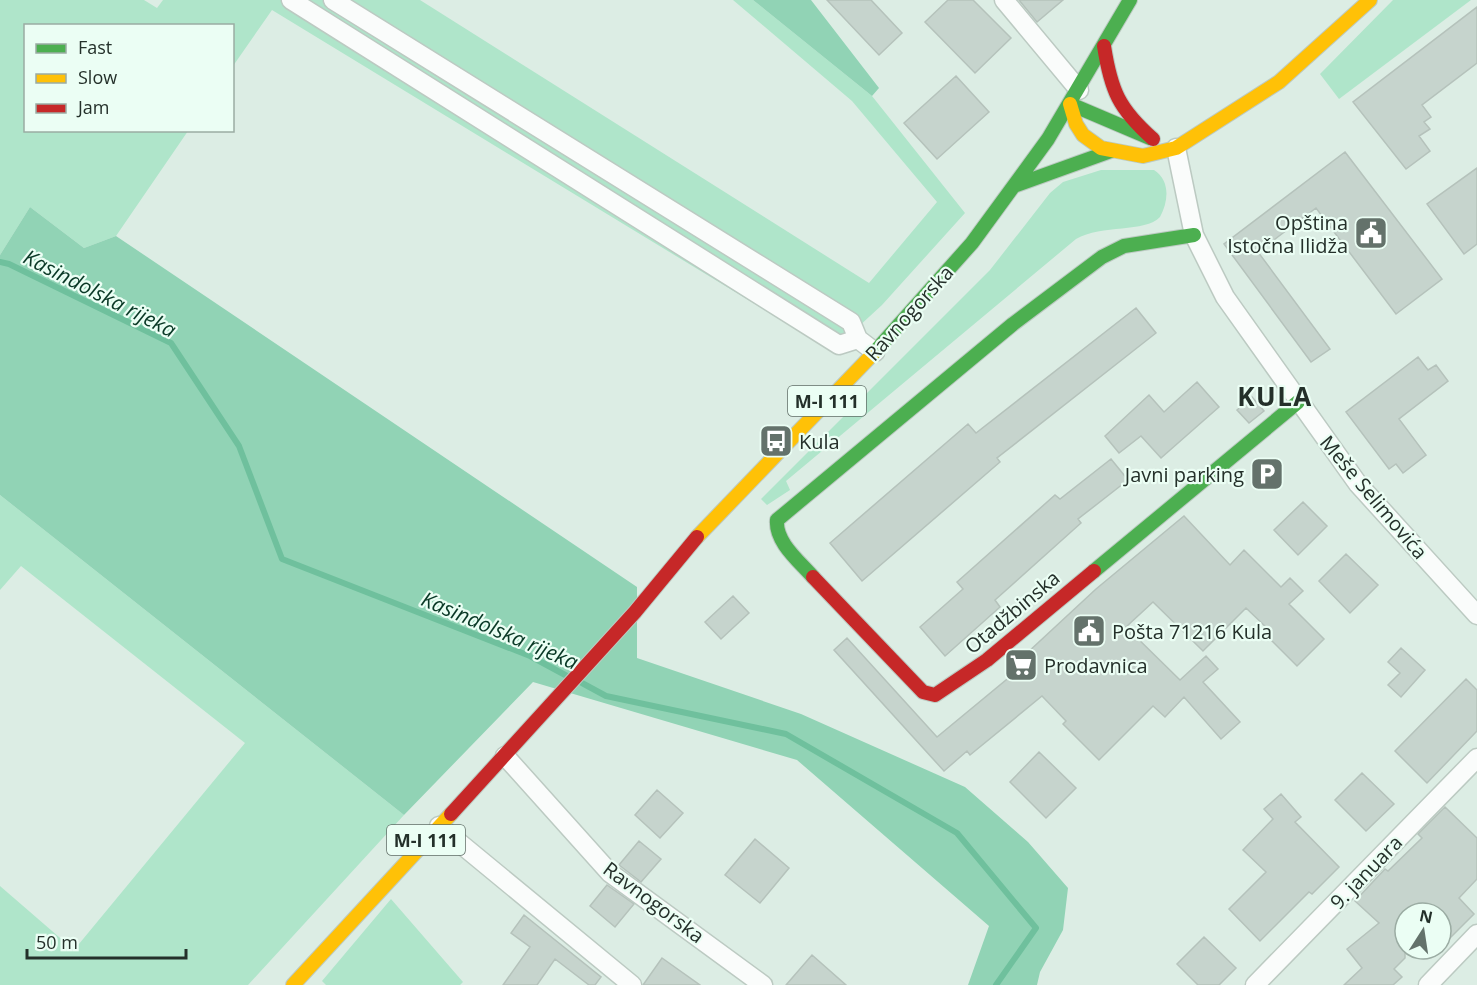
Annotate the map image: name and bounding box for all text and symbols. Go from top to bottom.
legend [24,24,234,132]
text: Fast [78,35,112,59]
text: Slow [78,65,117,89]
text: Jam [76,95,110,119]
place label: Opština Istočna Ilidža [1227,209,1348,259]
public building icon: Opština Istočna Ilidža [1353,215,1389,251]
water label: Kasindolska rijeka [19,243,181,344]
street label: Ravnogorska [859,259,959,367]
district label: KULA [1237,378,1313,414]
road number: M-I 111 [788,386,866,416]
bus stop icon: Kula [758,423,794,459]
place label: Kula [799,428,840,455]
street label: Meše Selimovića [1314,429,1434,565]
parking icon: Javni parking [1249,456,1285,492]
place label: Javni parking [1123,461,1244,488]
street label: Otadžbinska [959,564,1065,660]
water label: Kasindolska rijeka [417,584,583,676]
public building icon: Pošta 71216 Kula [1071,613,1107,649]
place label: Pošta 71216 Kula [1112,618,1272,645]
supermarket icon: Prodavnica [1003,647,1039,683]
place label: Prodavnica [1044,652,1148,679]
road number: M-I 111 [387,825,465,855]
street label: 9. januara [1324,829,1408,915]
street label: Ravnogorska [598,855,710,949]
north arrow [1393,901,1453,961]
text: N [1417,904,1435,928]
scale bar [27,922,186,960]
text: 50 m [36,930,78,954]

